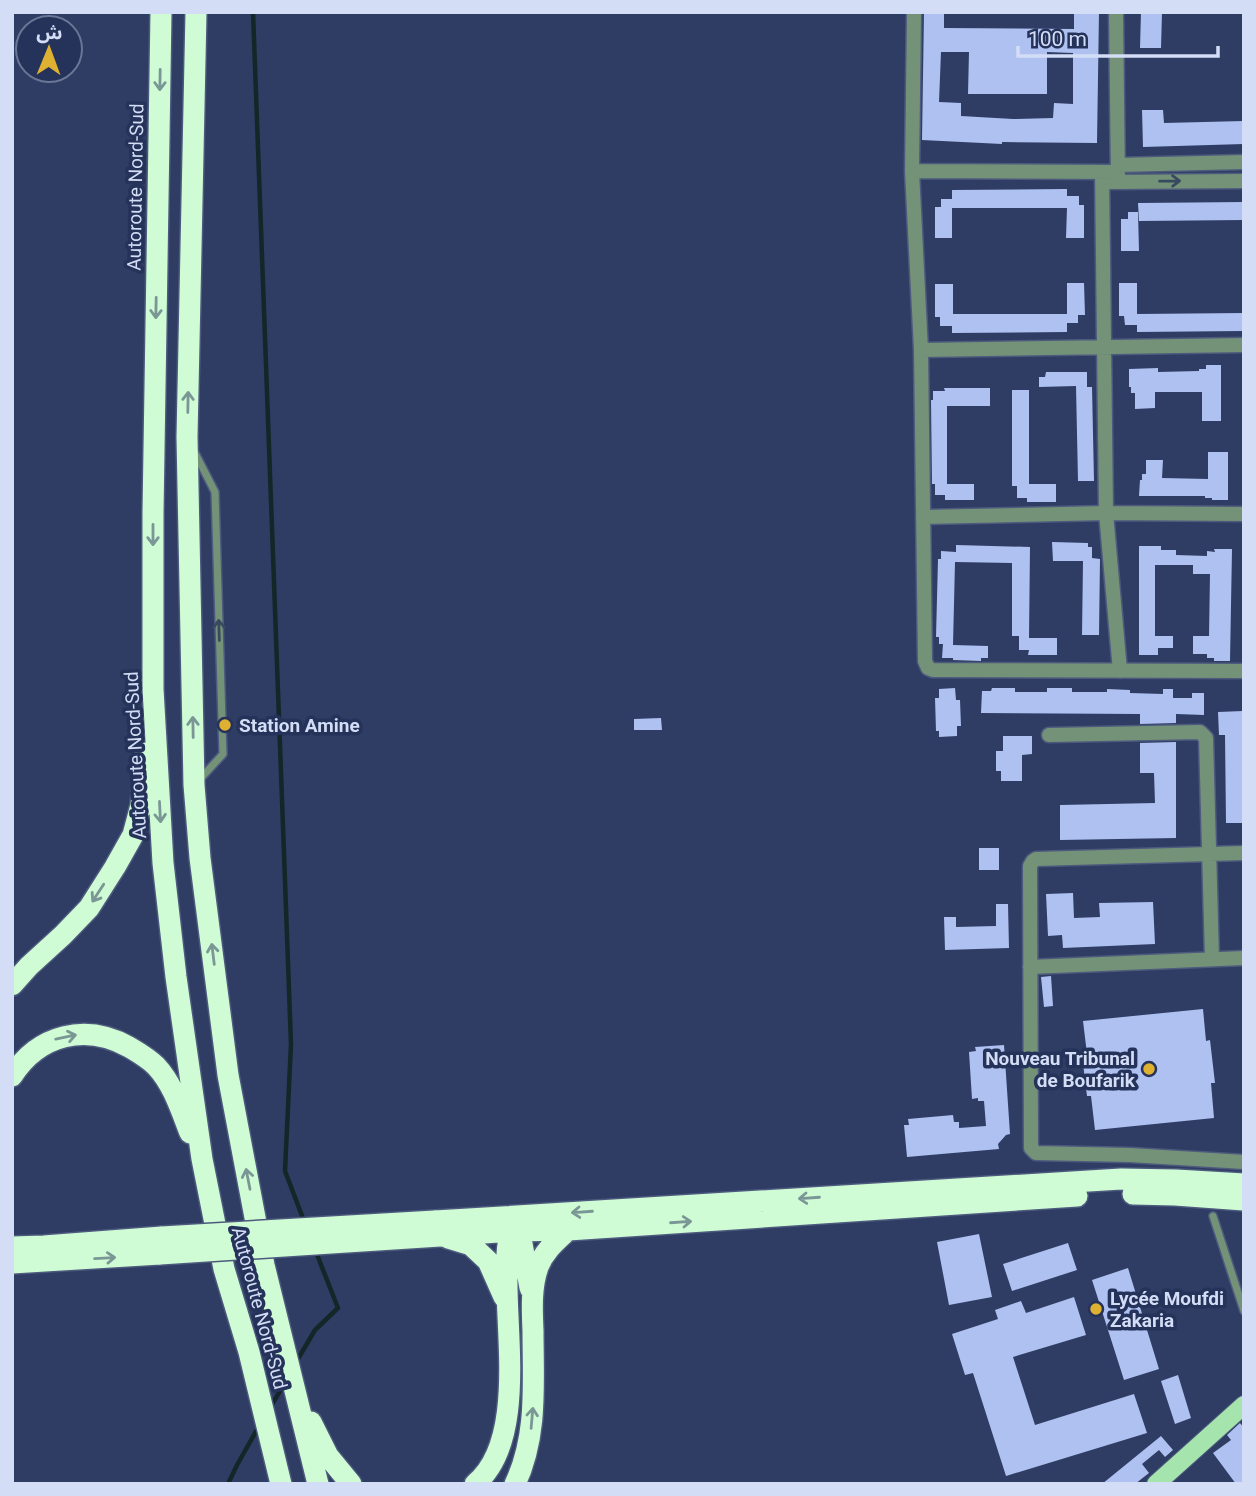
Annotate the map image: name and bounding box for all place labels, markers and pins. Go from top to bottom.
place label: Station Amine [239,714,360,737]
marker: Station Amine [217,717,233,733]
place label: Nouveau Tribunal de Boufarik [985,1047,1136,1092]
marker: Nouveau Tribunal de Boufarik [1141,1061,1157,1077]
place label: Lycée Moufdi Zakaria [1110,1287,1224,1332]
marker: Lycée Moufdi Zakaria [1088,1301,1104,1317]

